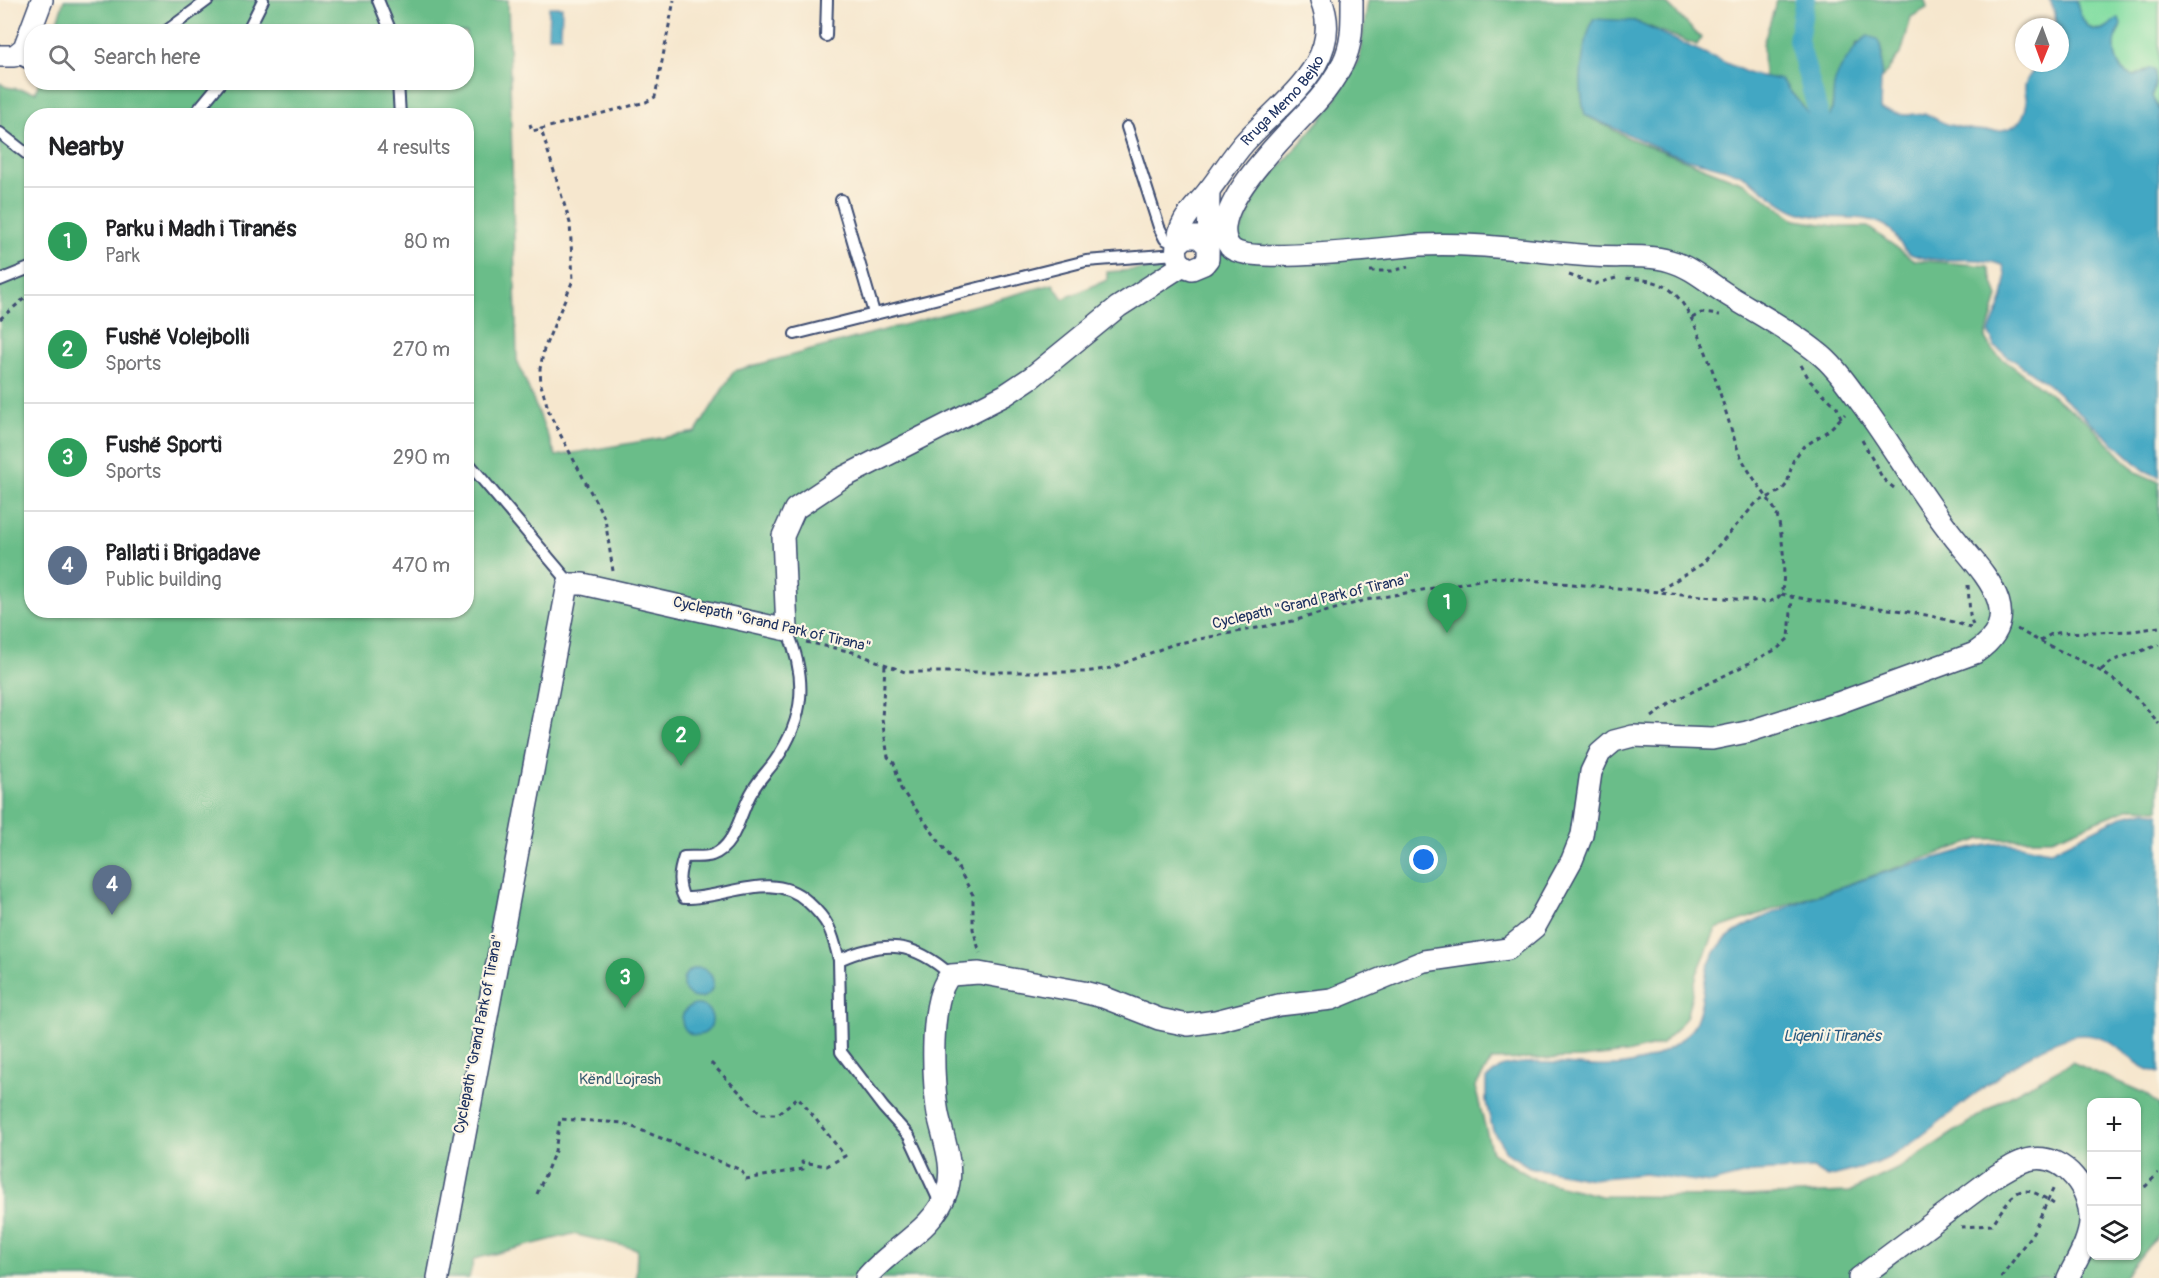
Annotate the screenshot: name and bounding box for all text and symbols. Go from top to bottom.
north arrow [2015,18,2069,72]
search box [24,24,474,90]
icon: search [45,41,78,74]
text: Search here [93,43,200,71]
street label: Rruga Memo Bejko [1237,52,1329,150]
text: Nearby [48,131,124,163]
text: 4 results [377,135,450,160]
text: Parku i Madh i Tiranës [105,215,296,243]
text: 1 [64,229,71,254]
text: 80 m [404,229,450,254]
text: Park [105,243,140,268]
text: Fushë Volejbolli [105,323,249,351]
text: 2 [62,337,73,362]
text: 270 m [392,337,450,362]
text: Sports [105,351,161,376]
text: Fushë Sporti [105,431,222,459]
text: 3 [62,445,73,470]
text: 290 m [393,445,450,470]
text: Sports [105,459,161,484]
text: Pallati i Brigadave [105,539,260,567]
text: 4 [62,553,73,578]
text: 470 m [392,553,450,578]
text: Public building [105,567,221,592]
street label: Cyclepath "Grand Park of Tirana" [1210,569,1412,634]
pin: 1 [1428,584,1466,633]
street label: Cyclepath "Grand Park of Tirana" [671,592,873,657]
pin: 2 [662,716,700,766]
your location [1409,845,1438,874]
pin: 4 [92,866,132,915]
street label: Cyclepath "Grand Park of Tirana" [450,933,507,1135]
pin: 3 [606,958,644,1008]
water label: Liqeni i Tiranës [1783,1026,1883,1046]
park label: Kënd Lojrash [579,1070,661,1089]
map controls [2087,1098,2141,1260]
button: + [2087,1098,2141,1152]
button: − [2087,1152,2141,1206]
button: layers [2087,1206,2141,1260]

